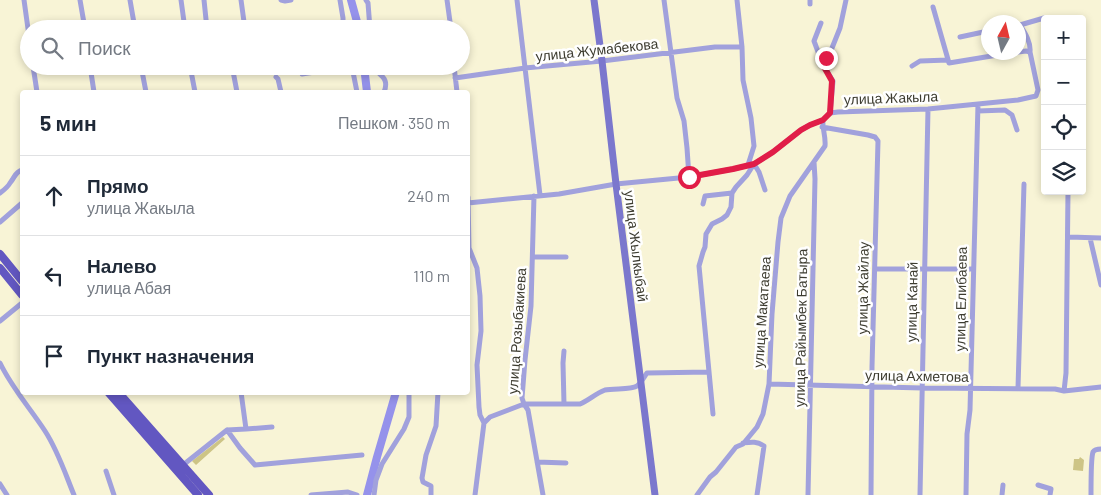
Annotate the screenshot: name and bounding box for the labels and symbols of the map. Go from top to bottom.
north arrow [981,15,1026,60]
street label: улица Жумабекова [535,35,659,64]
route end [815,47,838,70]
street label: улица Жакыла [844,87,939,108]
route start [678,166,701,189]
street label: улица Жылкыбай [621,189,652,303]
street label: улица Жайлау [853,241,872,335]
street label: улица Елибаева [951,246,970,352]
street label: улица Райымбек Батыра [791,248,810,407]
street label: улица Макатаева [749,255,774,368]
street label: улица Канай [902,262,921,342]
street label: улица Розыбакиева [504,267,529,395]
street label: улица Ахметова [865,366,969,385]

